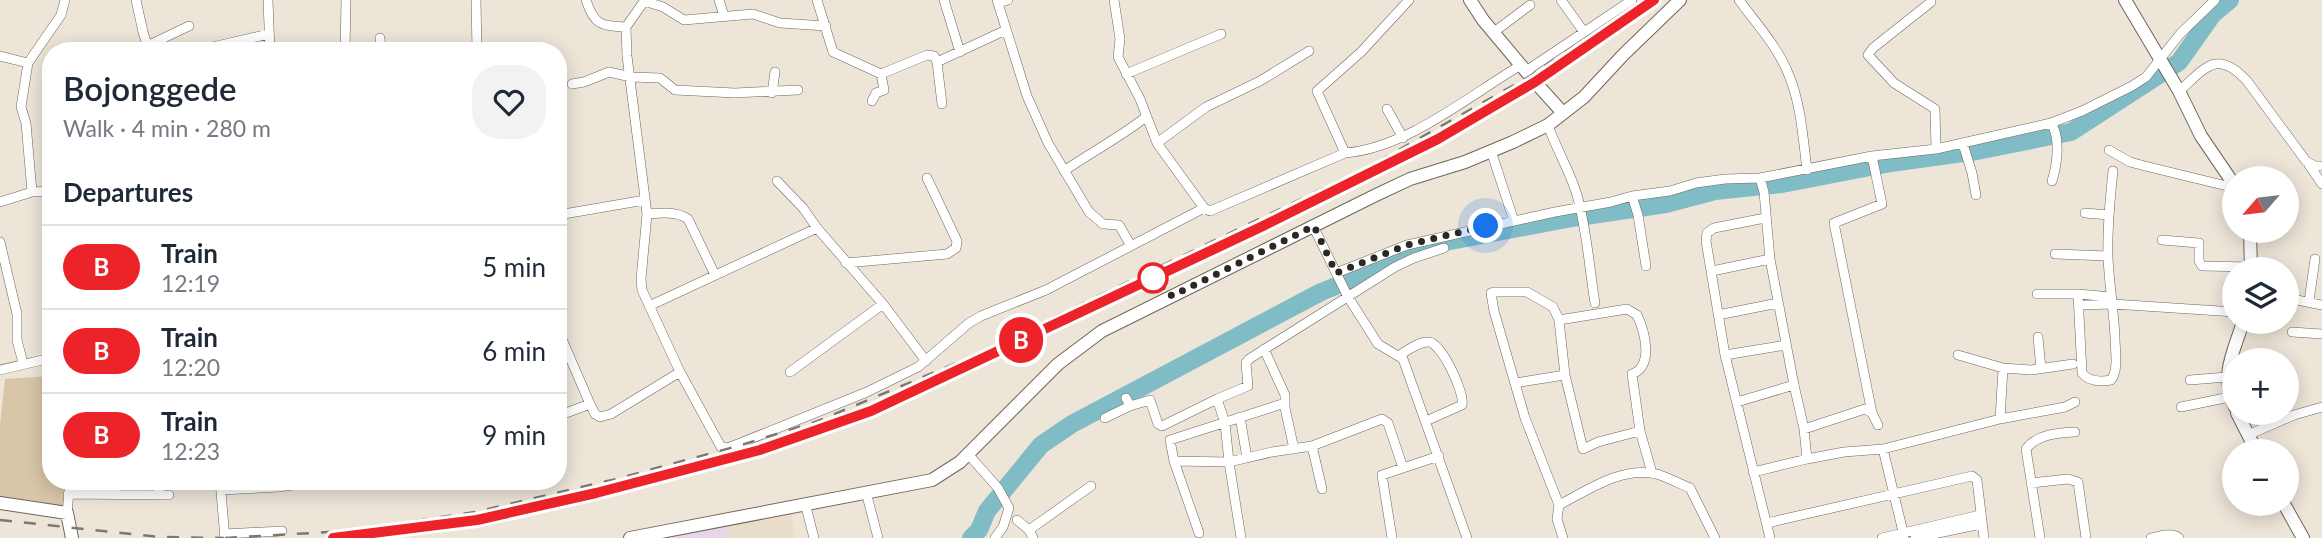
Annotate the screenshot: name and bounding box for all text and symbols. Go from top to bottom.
button: heart [472,65,546,139]
text: Bojonggede [63,68,237,108]
text: Walk · 4 min · 280 m [63,114,271,142]
north arrow [2222,166,2300,243]
map controls [2222,166,2299,516]
text: Departures [63,176,193,208]
your location [1468,208,1503,243]
text: Train [161,237,218,269]
text: 5 min [482,251,546,283]
text: B [94,252,109,281]
button: layers [2222,257,2299,334]
unlabelled marker [1138,263,1168,293]
text: 12:19 [161,269,220,297]
line badge: B [998,317,1044,363]
text: Train [161,321,218,353]
text: B [1013,325,1029,354]
text: 6 min [482,335,546,367]
text: B [94,336,109,365]
button: + [2222,348,2299,425]
text: 12:20 [161,353,220,381]
text: Train [161,405,218,437]
text: 9 min [482,419,546,451]
text: B [94,420,109,449]
text: 12:23 [161,437,220,465]
button: − [2222,439,2299,516]

